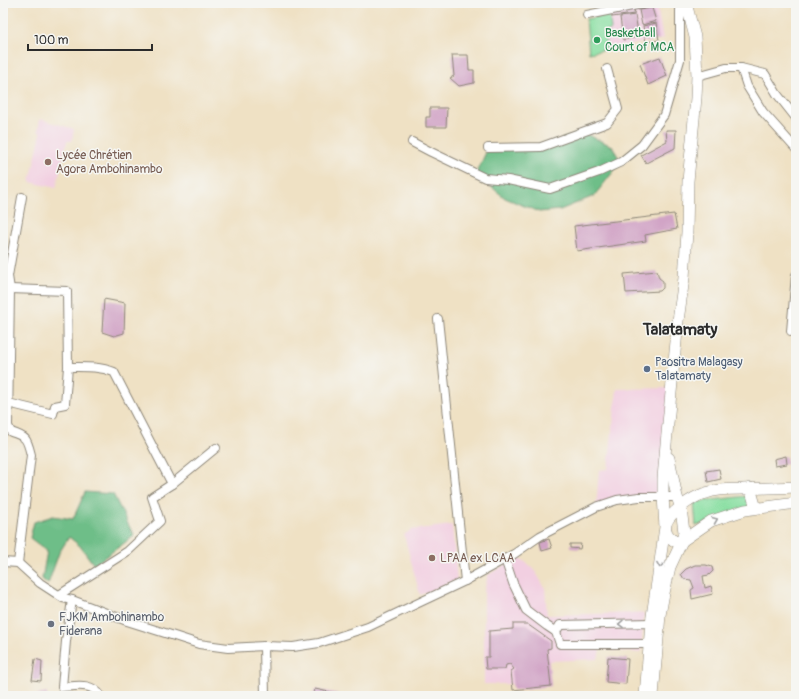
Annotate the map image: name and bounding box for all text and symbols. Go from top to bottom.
scale bar [28,26,152,52]
place label: Basketball Court of MCA [605,26,675,55]
text: 100 m [34,33,69,48]
marker: Basketball Court of MCA [592,35,602,45]
place label: Lycée Chrétien Agora Ambohinambo [56,148,163,177]
marker: Lycée Chrétien Agora Ambohinambo [43,157,53,167]
district label: Talatamaty [642,320,717,340]
place label: Paositra Malagasy Talatamaty [655,355,743,384]
marker: Paositra Malagasy Talatamaty [642,364,652,374]
one-way arrow [711,517,718,525]
place label: LPAA ex LCAA [440,551,515,566]
marker: LPAA ex LCAA [427,553,437,563]
one-way arrow [656,562,665,568]
place label: FJKM Ambohinambo Fiderana [59,610,165,639]
marker: FJKM Ambohinambo Fiderana [46,619,56,629]
one-way arrow [618,620,624,628]

